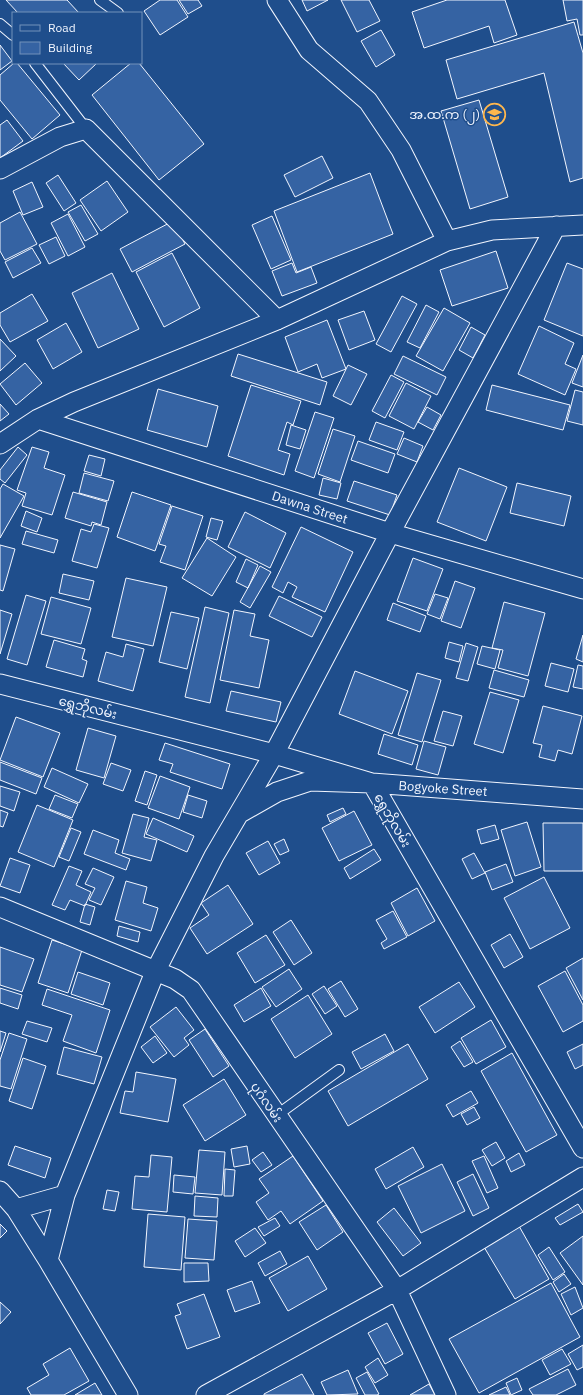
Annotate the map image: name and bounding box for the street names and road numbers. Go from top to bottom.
street label: Dawna Street [270,487,350,528]
street label: ရွှေဘိုလမ်း [56,692,119,725]
street label: Bogyoke Street [398,777,488,800]
street label: ရွှေဘိုလမ်း [369,790,415,851]
street label: ပုဂံလမ်း [245,1079,287,1127]

